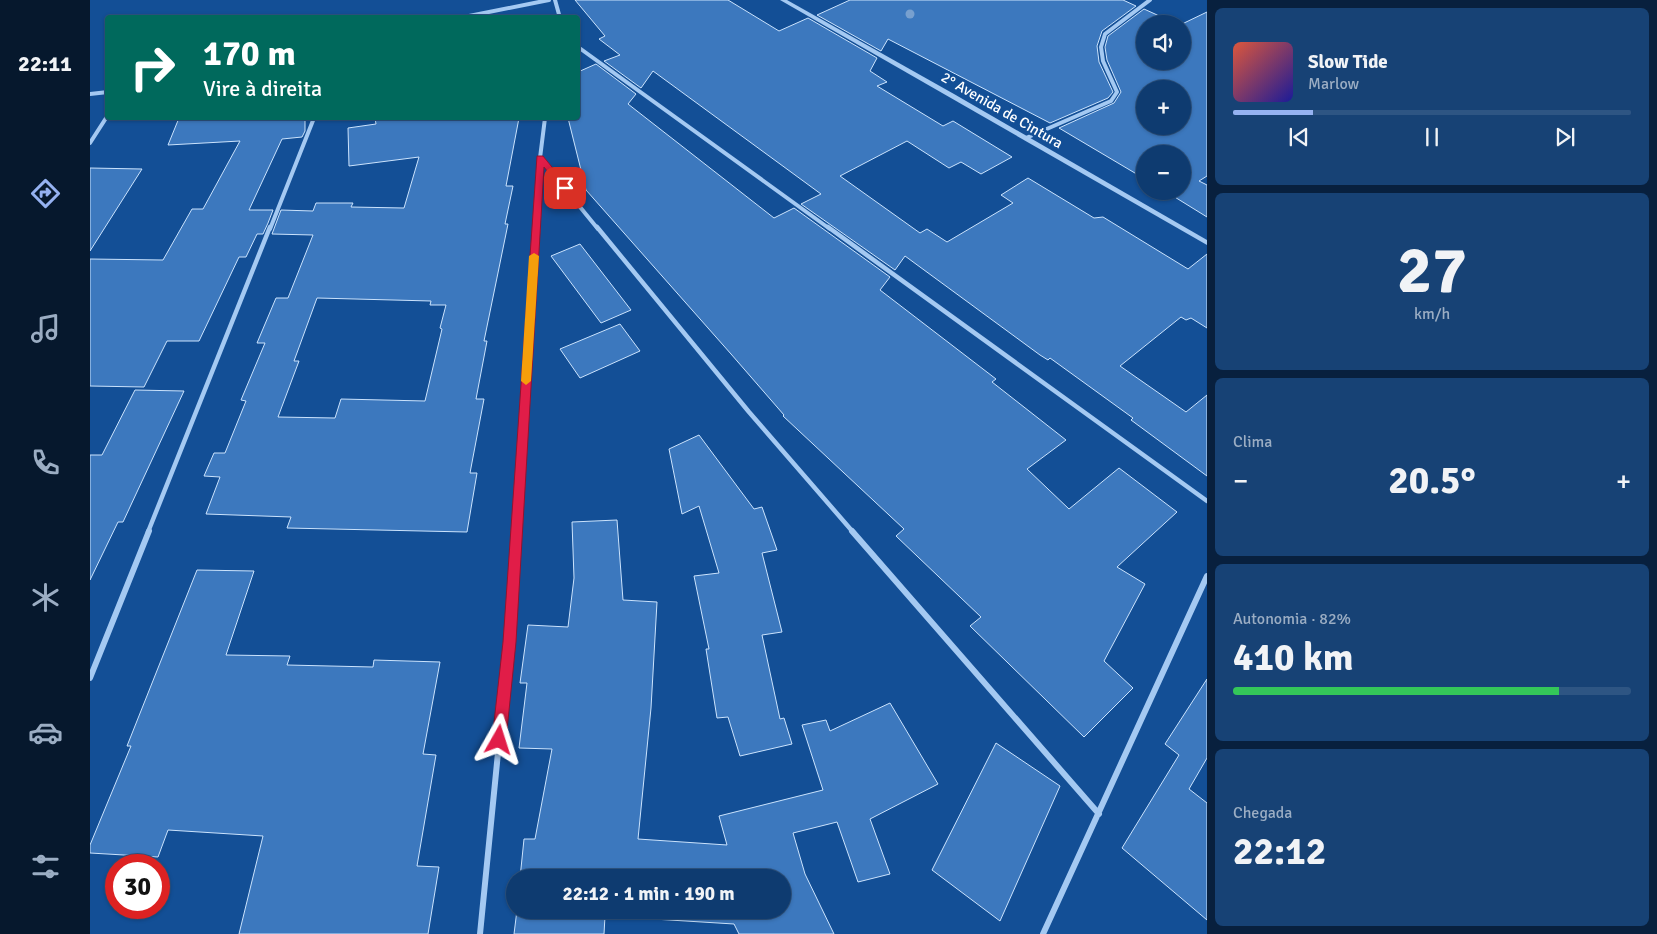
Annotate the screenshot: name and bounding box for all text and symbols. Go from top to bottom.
map controls [1136,15,1191,200]
button: sound [1136,15,1191,70]
text: 170 m [203,32,296,75]
icon: right [120,35,185,100]
text: 22:11 [18,50,72,77]
text: Slow Tide [1308,50,1388,74]
street label: 2° Avenida de Cintura [938,68,1066,152]
text: Marlow [1308,74,1359,94]
text: Vire à direita [203,75,322,102]
button: + [1136,80,1191,135]
icon: previous [1285,123,1313,151]
icon: pause [1418,123,1446,151]
icon: next [1551,123,1579,151]
button: − [1136,145,1191,200]
pin [544,167,586,209]
icon: arrive [551,174,579,202]
icon: directions [28,176,63,211]
text: 27 [1397,231,1467,311]
text: km/h [1414,304,1450,324]
icon: music [28,311,63,346]
text: Clima [1233,432,1272,452]
icon: phone [28,445,63,480]
text: 20.5° [1388,457,1476,504]
text: − [1233,464,1248,498]
text: + [1616,464,1631,498]
icon: climate [28,580,63,615]
text: Autonomia · 82% [1233,609,1351,629]
text: 410 km [1233,634,1354,681]
position arrow [472,713,524,765]
icon: car [28,715,63,750]
text: Chegada [1233,803,1292,823]
text: 22:12 [1233,828,1326,875]
icon: filters [28,849,63,884]
speed limit sign: 30 [105,854,170,919]
text: 22:12 · 1 min · 190 m [562,882,735,906]

